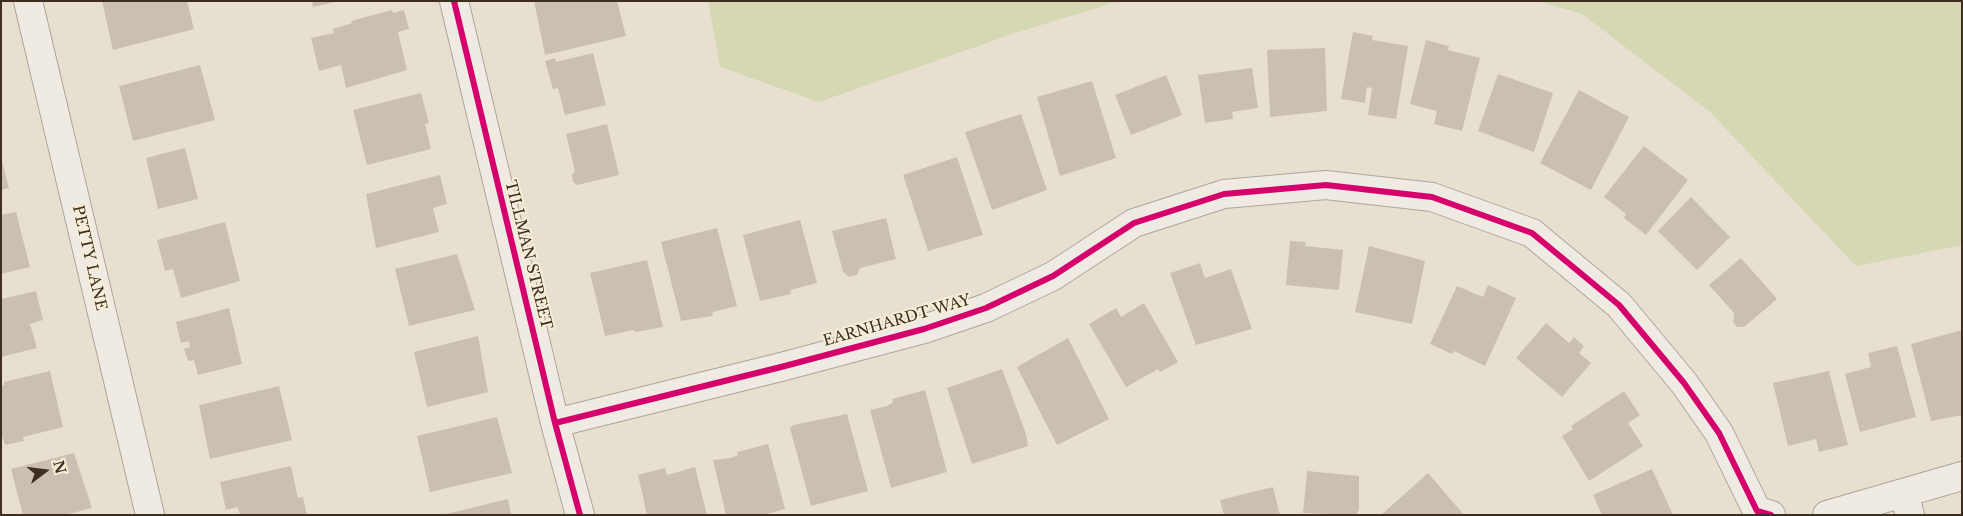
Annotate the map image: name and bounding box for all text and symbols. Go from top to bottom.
street label: TILLMAN STREET [501,179,555,331]
street label: PETTY LANE [68,204,110,312]
street label: EARNHARDT WAY [821,291,973,351]
north arrow [20,446,70,496]
text: N [49,458,70,476]

